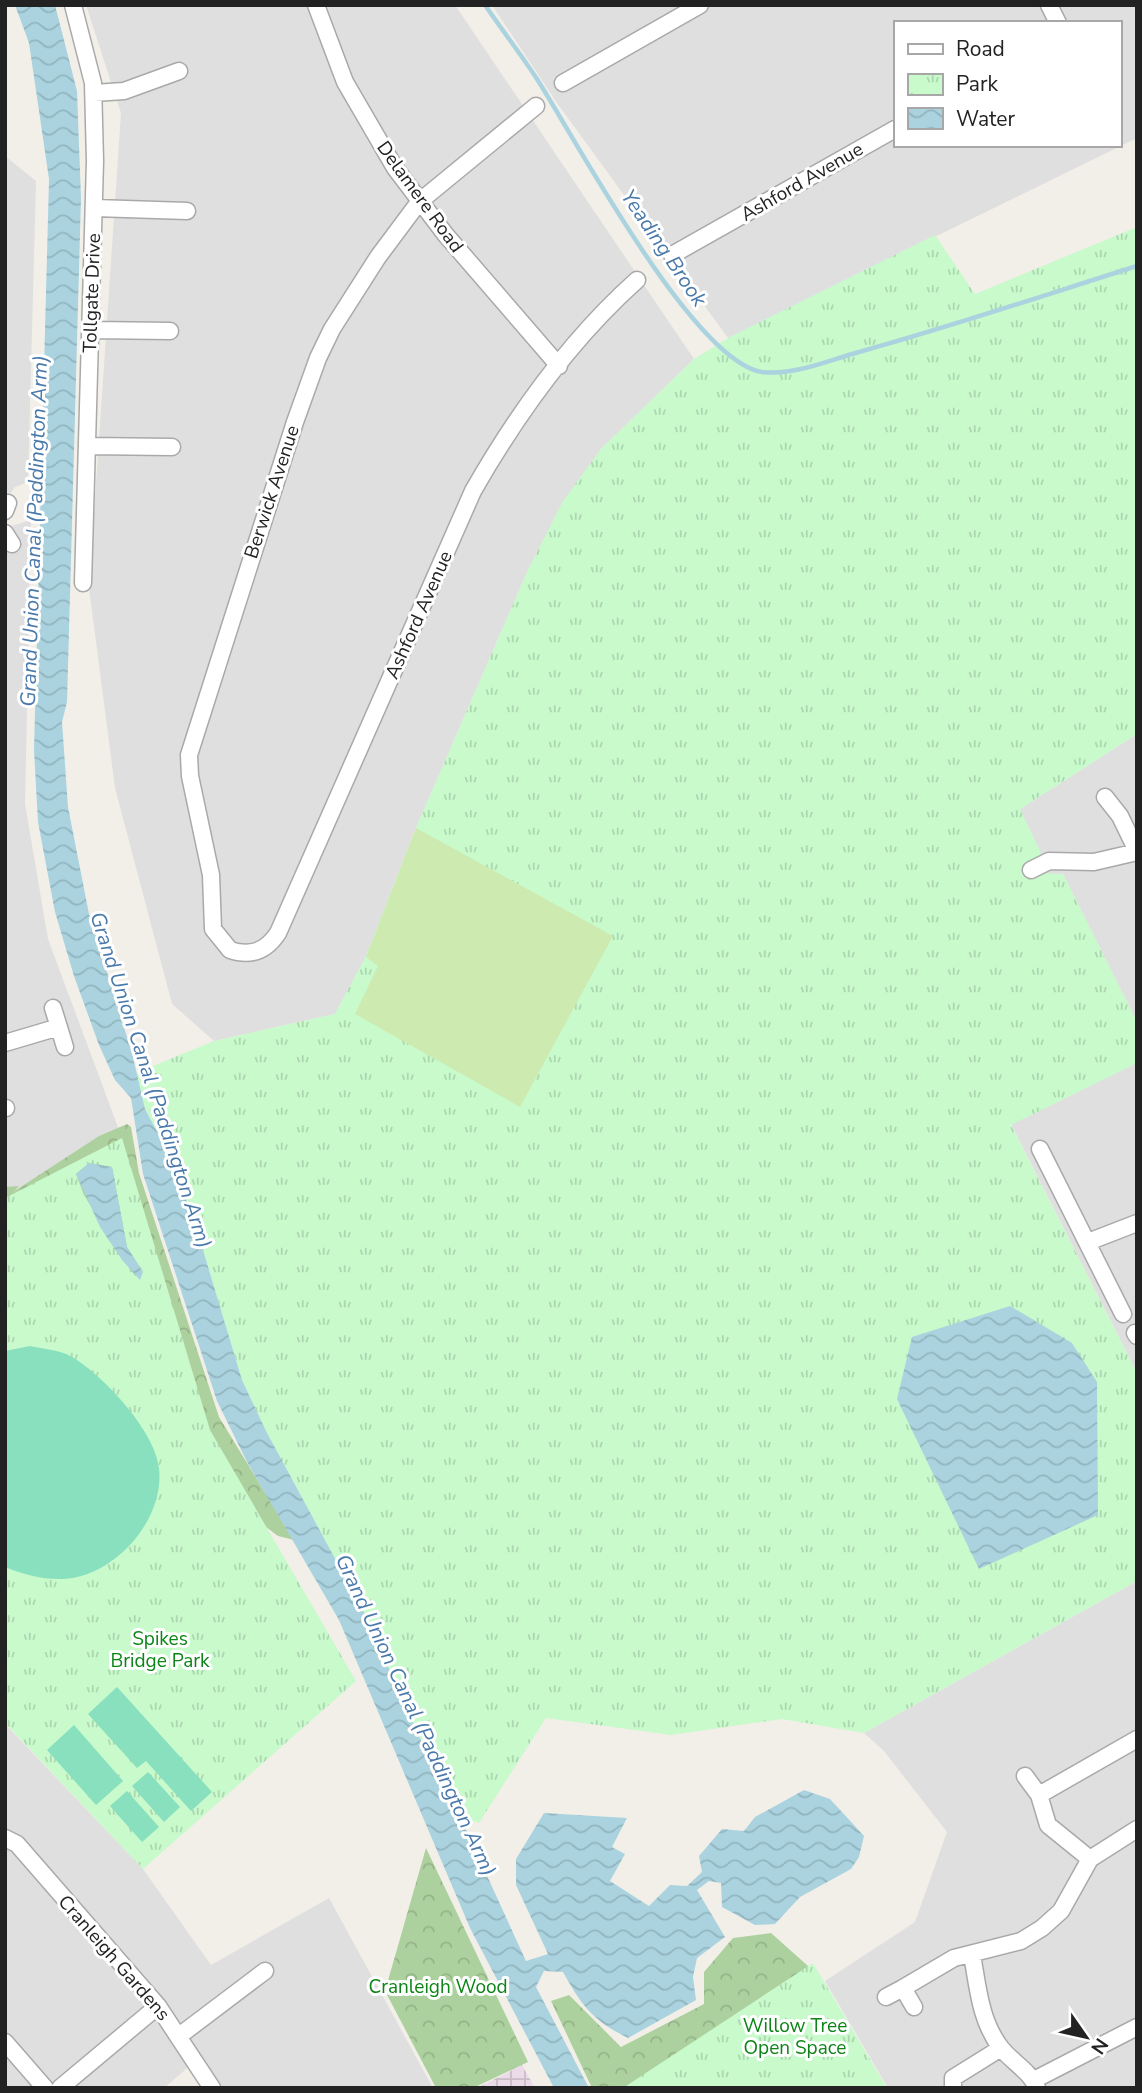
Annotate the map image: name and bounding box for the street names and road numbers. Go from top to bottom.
street label: Delamere Road [371,136,469,258]
street label: Ashford Avenue [736,136,868,228]
street label: Tollgate Drive [77,233,107,353]
street label: Berwick Avenue [238,422,306,562]
street label: Ashford Avenue [379,547,459,683]
street label: Cranleigh Gardens [52,1890,176,2026]

